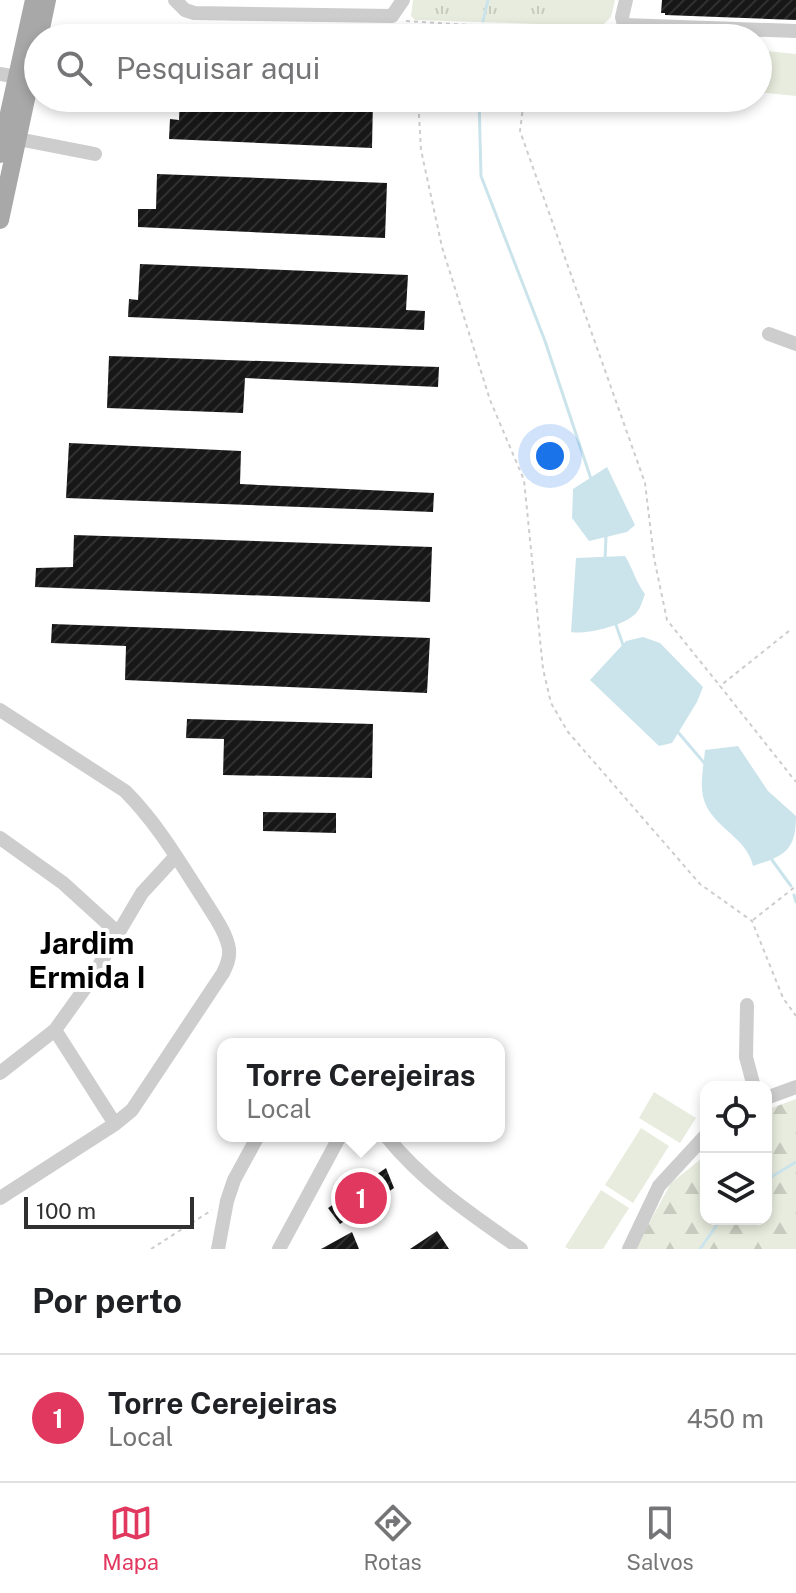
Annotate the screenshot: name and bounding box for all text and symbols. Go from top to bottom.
search box [24,24,772,112]
icon: search [52,46,96,90]
text: Pesquisar aqui [116,50,320,86]
your location [530,436,570,476]
district label: Jardim Ermida I [28,925,146,995]
popup [217,1038,505,1142]
text: Torre Cerejeiras [246,1057,476,1093]
map controls [700,1081,772,1225]
button: locate [700,1081,772,1153]
text: Local [246,1093,312,1124]
button: layers [700,1153,772,1225]
pin: 1 [335,1168,387,1228]
scale bar [24,1193,194,1229]
text: 100 m [36,1198,96,1224]
text: Por perto [32,1281,182,1321]
text: Torre Cerejeiras [108,1385,337,1421]
text: 1 [52,1403,64,1434]
text: 450 m [687,1403,764,1434]
text: Local [108,1421,173,1452]
tab: Mapa [102,1501,159,1575]
tab: Rotas [364,1501,422,1575]
tab: Salvos [626,1501,694,1575]

